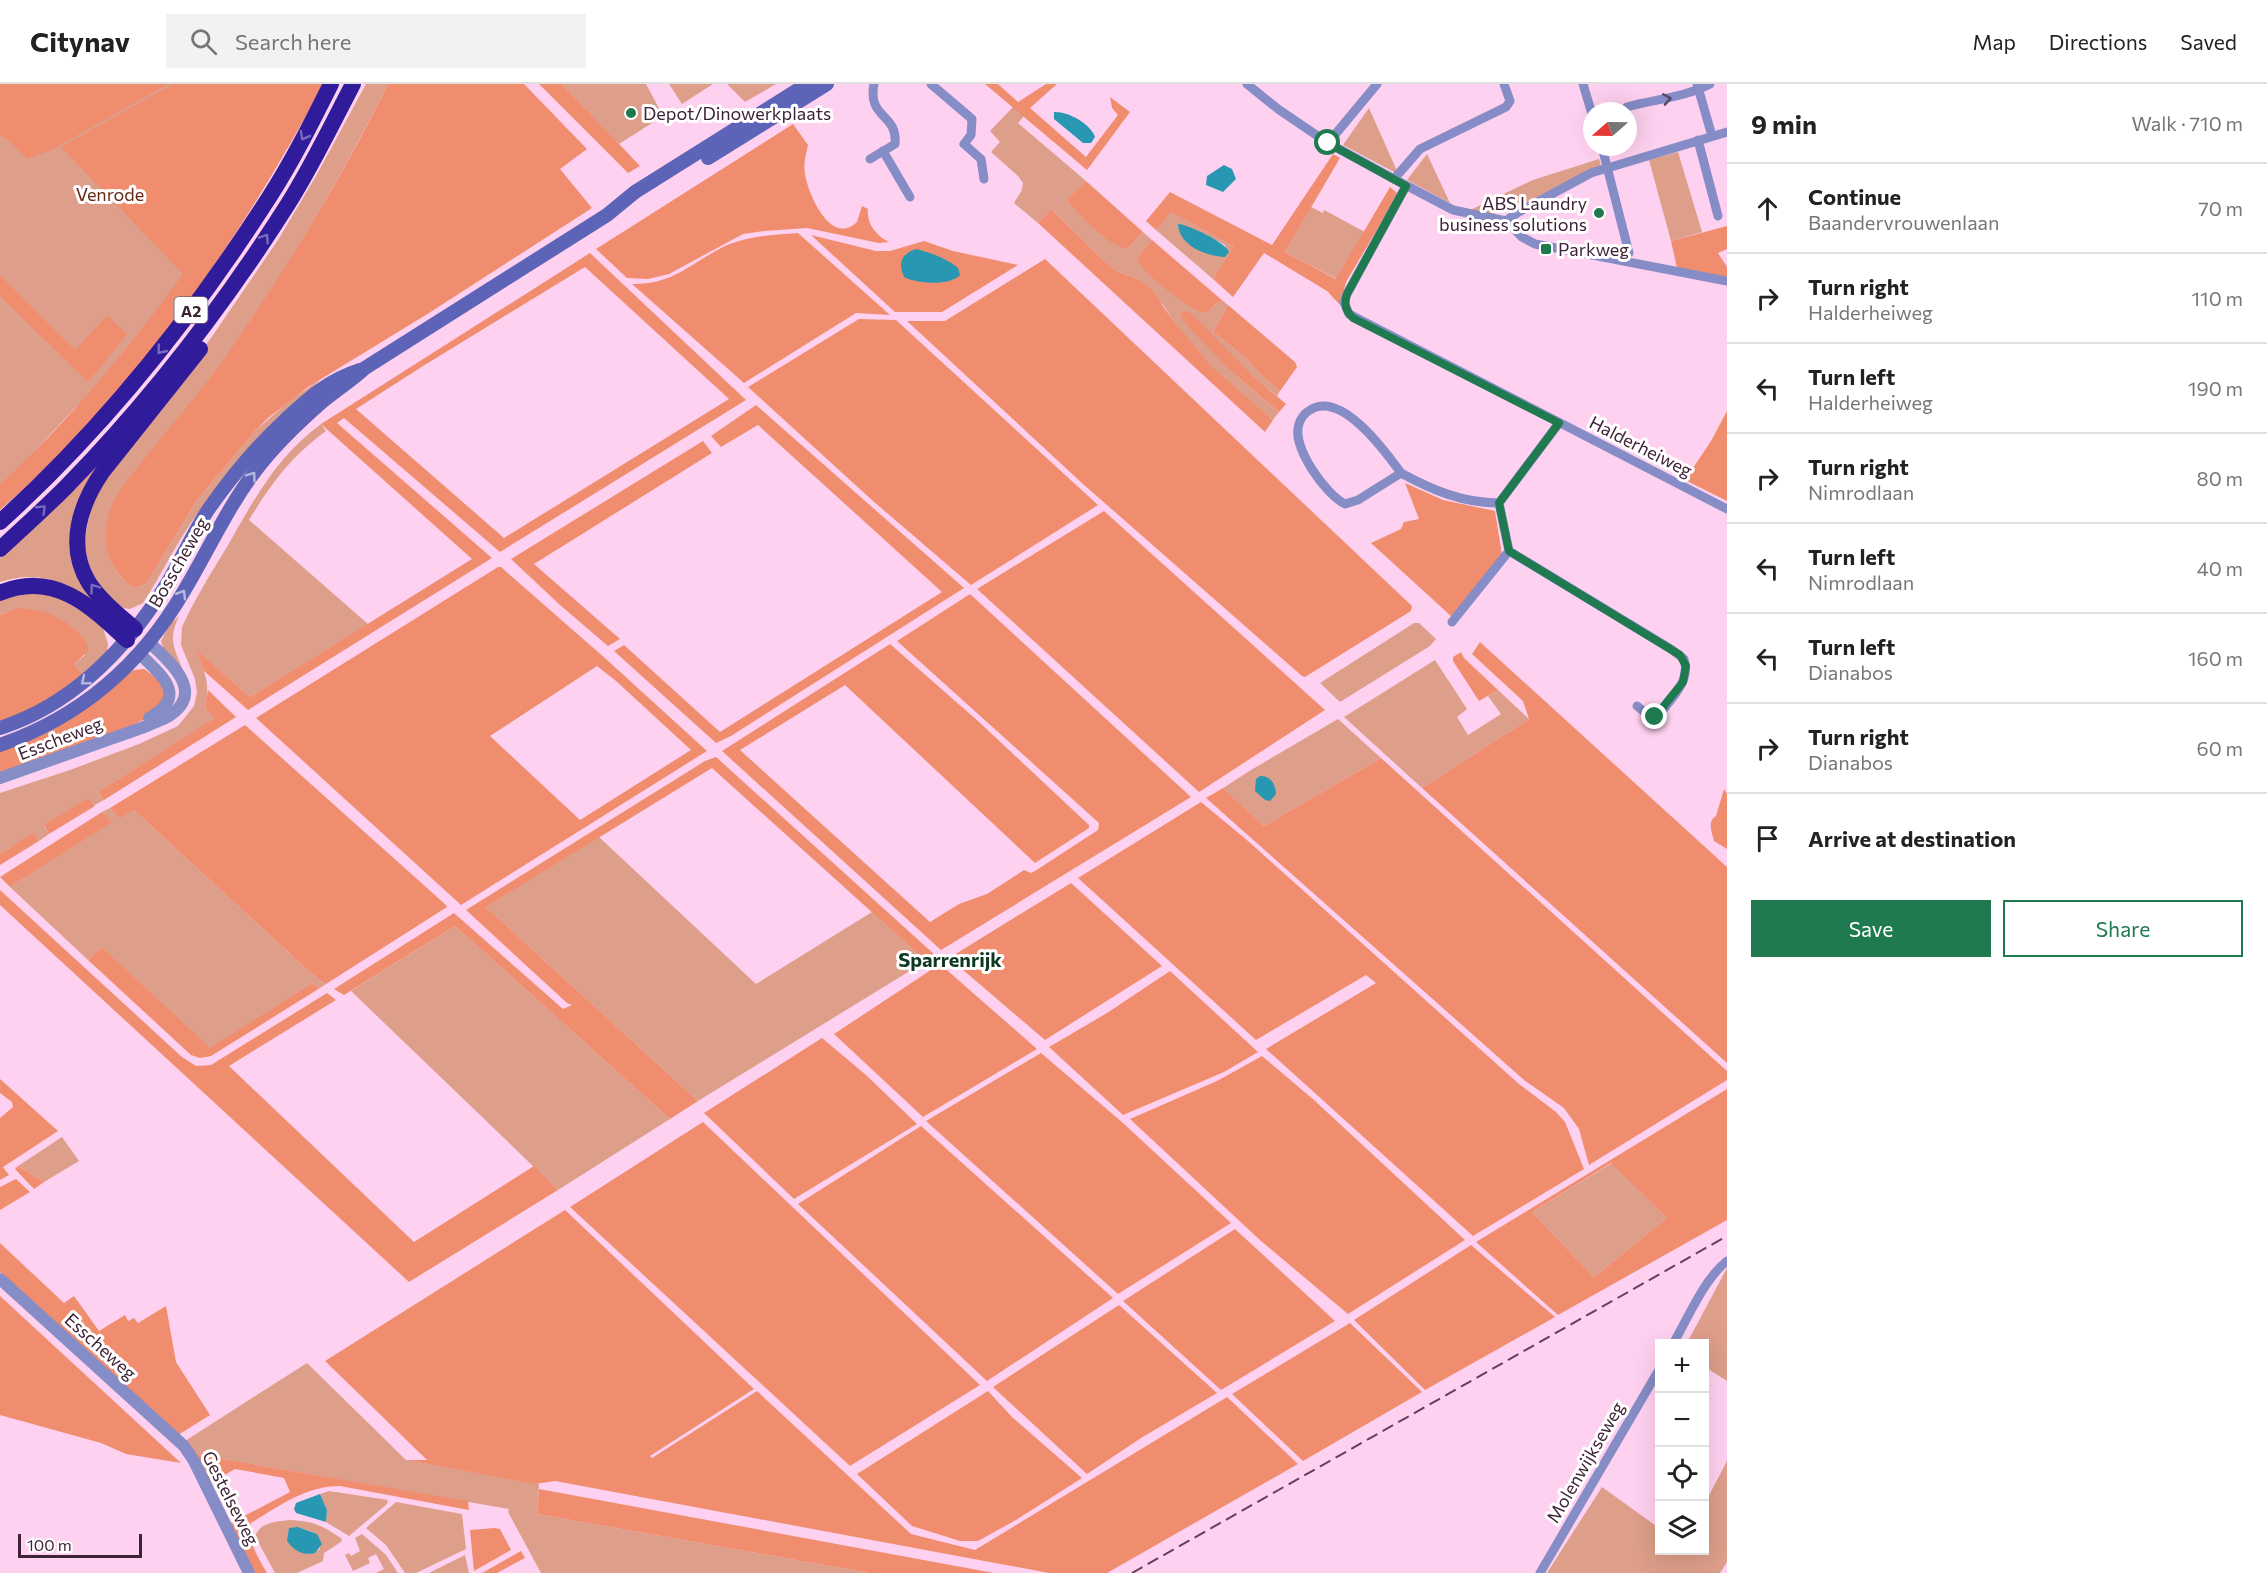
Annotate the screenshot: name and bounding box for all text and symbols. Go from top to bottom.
search box [166,14,586,68]
text: Citynav [30,24,130,58]
icon: search [187,25,220,58]
text: Search here [235,28,351,55]
text: Map [1973,29,2016,54]
text: Directions [2049,29,2147,54]
text: Saved [2180,29,2237,54]
one-way arrow [1662,93,1672,105]
place label: Depot/Dinowerkplaats [643,102,831,124]
north arrow [1583,102,1637,156]
marker: Depot/Dinowerkplaats [624,106,638,120]
text: 9 min [1751,108,1817,139]
text: Walk · 710 m [2131,111,2243,135]
route start [1314,129,1340,155]
one-way arrow [300,130,311,140]
park label: Venrode [76,183,144,205]
text: Continue [1808,183,1901,210]
place label: ABS Laundry business solutions [1439,192,1587,235]
icon: ahead [1751,192,1784,225]
text: 70 m [2198,196,2243,220]
marker: ABS Laundry business solutions [1592,206,1606,220]
text: Baandervrouwenlaan [1808,210,2000,234]
one-way arrow [258,234,269,245]
place label: Parkweg [1558,238,1629,260]
marker: Parkweg [1539,242,1553,256]
text: Turn right [1808,273,1909,300]
icon: right [1751,282,1784,315]
text: 110 m [2192,286,2243,310]
road number: A2 [174,297,207,323]
text: Halderheiweg [1808,300,1933,324]
one-way arrow [157,343,168,354]
text: Turn left [1808,363,1895,390]
icon: left [1751,372,1784,405]
text: 190 m [2188,376,2243,400]
text: Halderheiweg [1808,390,1933,414]
street label: Halderheiweg [1586,411,1696,481]
text: Turn right [1808,453,1909,480]
icon: right [1751,462,1784,495]
text: 80 m [2197,466,2243,490]
one-way arrow [244,472,255,483]
text: Nimrodlaan [1808,480,1914,504]
one-way arrow [36,505,46,516]
street label: Bosscheweg [143,513,213,611]
text: Turn left [1808,543,1895,570]
icon: left [1751,552,1784,585]
text: 40 m [2197,556,2243,580]
text: Nimrodlaan [1808,570,1914,594]
one-way arrow [90,583,101,594]
one-way arrow [175,590,186,600]
text: Turn left [1808,633,1895,660]
icon: left [1751,642,1784,675]
text: 160 m [2188,646,2243,670]
text: Dianabos [1808,660,1893,684]
one-way arrow [81,674,92,685]
route end [1641,703,1667,729]
street label: Esscheweg [15,712,106,764]
text: Turn right [1808,723,1909,750]
icon: right [1751,732,1784,765]
text: 60 m [2197,736,2243,760]
text: Dianabos [1808,750,1893,774]
icon: arrive [1751,822,1784,855]
text: Arrive at destination [1808,825,2016,852]
button: Save [1751,900,1991,957]
button: Share [2003,900,2243,957]
district label: Sparrenrijk [898,947,1002,971]
street label: Esscheweg [61,1308,142,1384]
map controls [1655,1339,1709,1555]
button: + [1655,1339,1709,1393]
button: − [1655,1393,1709,1447]
street label: Molenwijkseweg [1541,1397,1629,1527]
street label: Gestelseweg [198,1447,264,1549]
button: locate [1655,1447,1709,1501]
button: layers [1655,1501,1709,1555]
scale bar [18,1531,142,1558]
text: 100 m [27,1535,72,1554]

